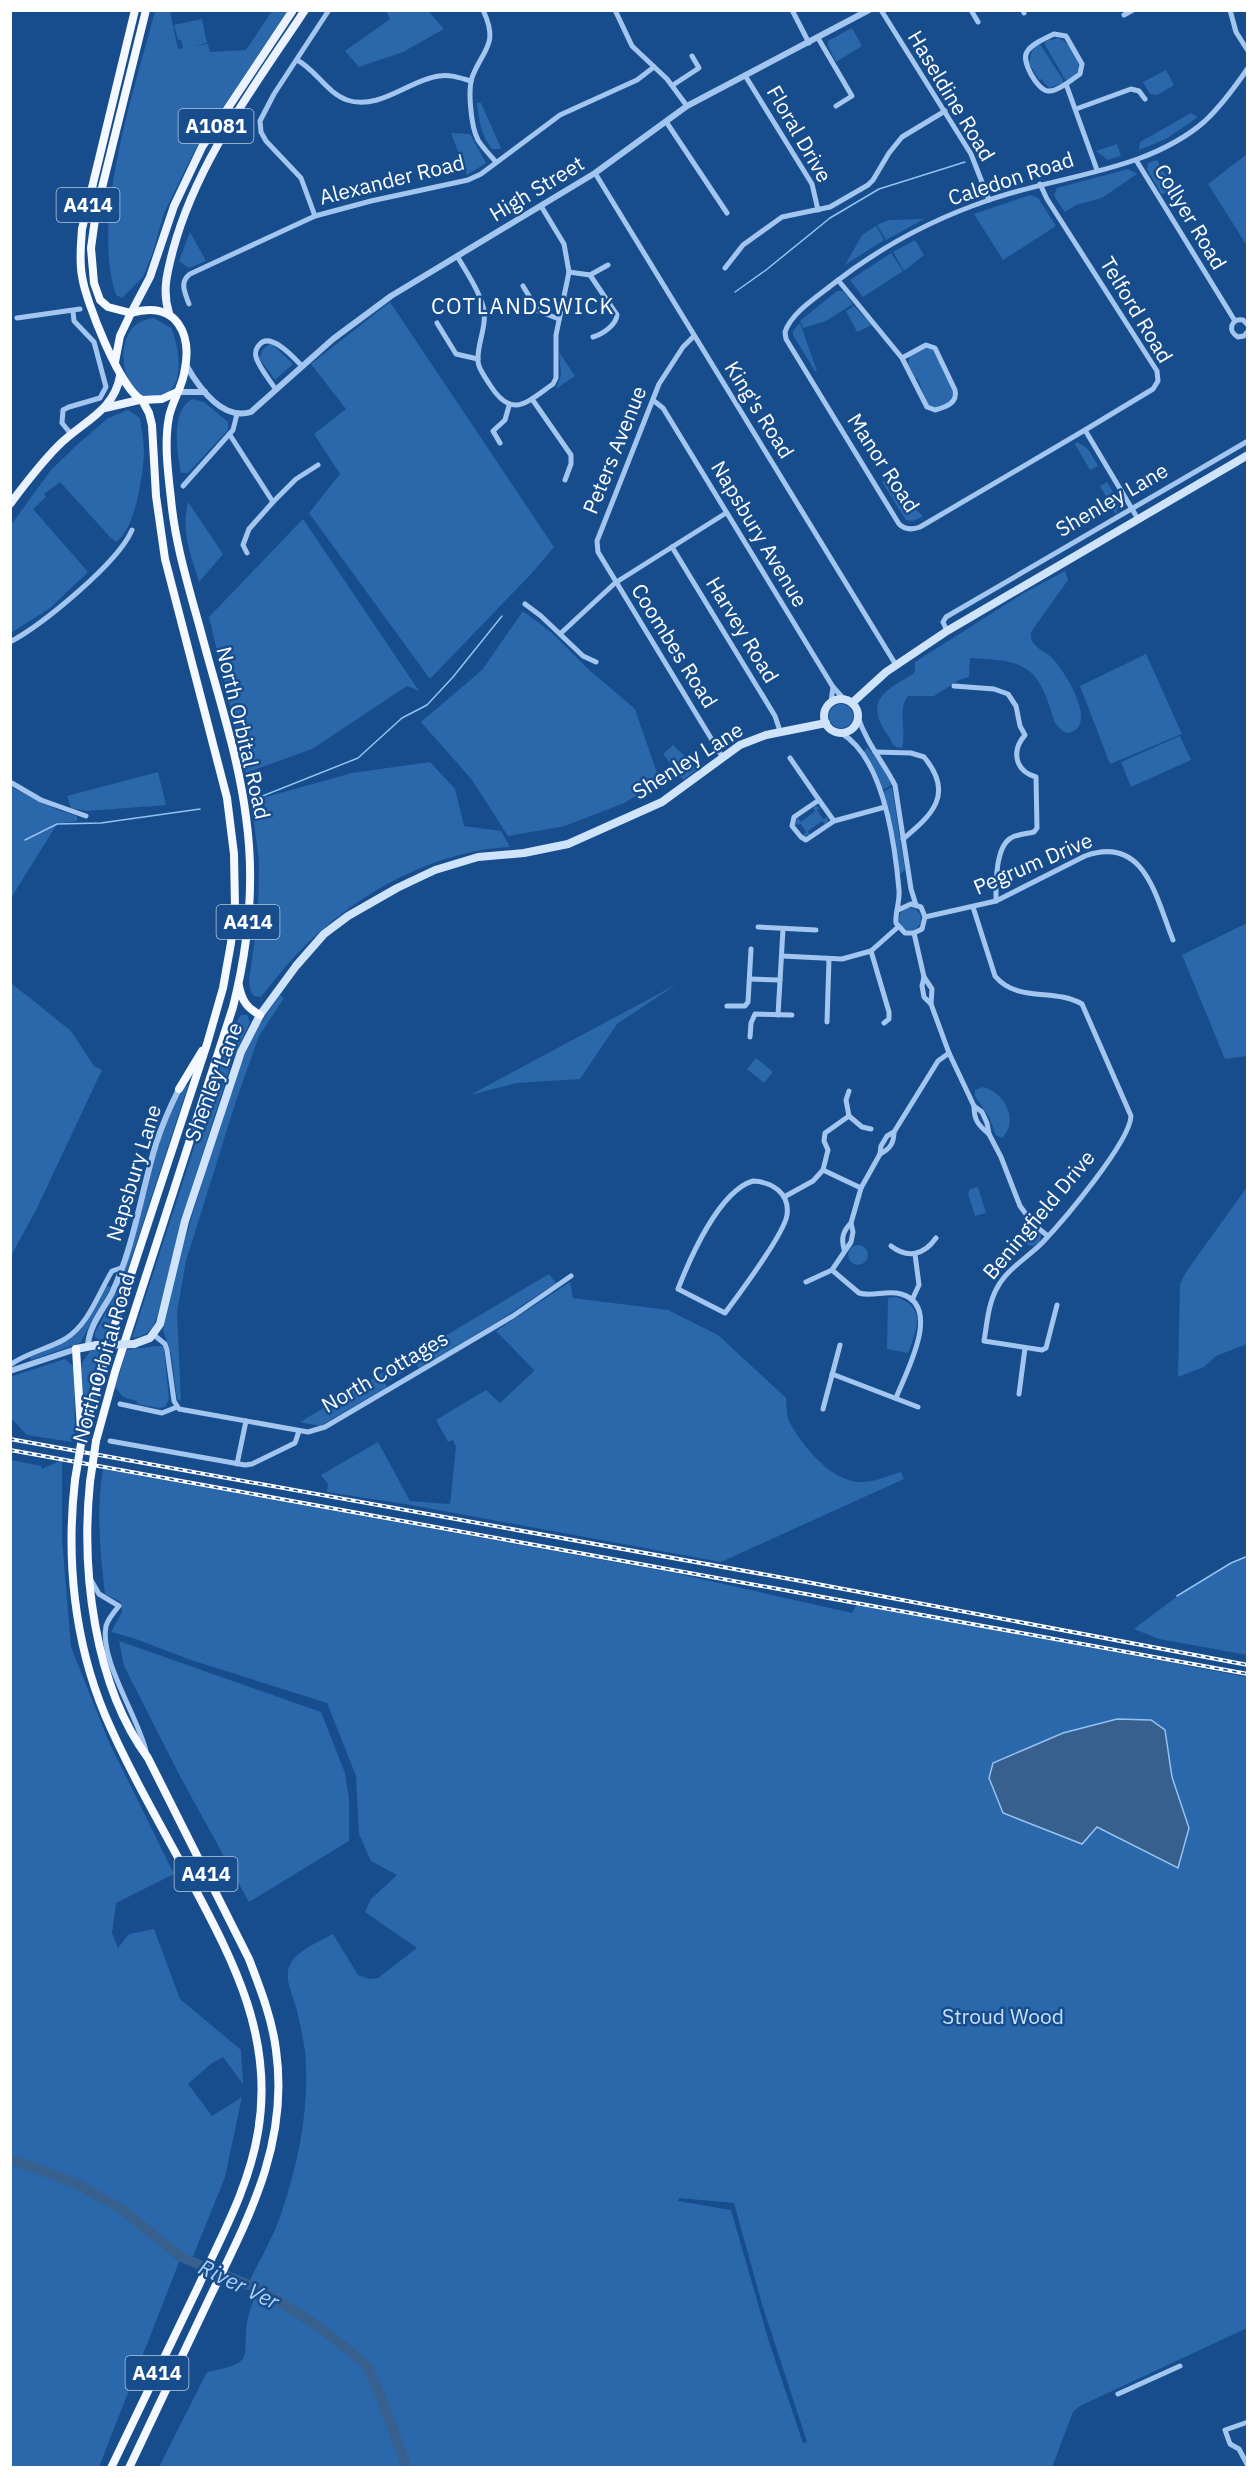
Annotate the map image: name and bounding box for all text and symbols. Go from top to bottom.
street label: Haseldine Road [902,25,1002,166]
street label: Floral Drive [761,80,839,187]
road number: A1081 [178,109,254,143]
street label: Caledon Road [944,145,1077,212]
street label: Alexander Road [316,147,467,211]
street label: High Street [484,149,589,227]
street label: Collyer Road [1148,158,1233,275]
road number: A414 [56,188,119,222]
street label: Telford Road [1094,251,1180,368]
district label: COTLANDSWICK [431,291,615,320]
street label: King's Road [719,355,801,464]
street label: Peters Avenue [576,381,652,518]
street label: Manor Road [841,407,926,517]
street label: Napsbury Avenue [705,455,815,612]
street label: Shenley Lane [1050,456,1173,543]
street label: Harvey Road [700,571,786,688]
street label: Coombes Road [625,578,724,713]
street label: North Orbital Road [211,644,277,822]
street label: Shenley Lane [627,715,748,805]
street label: Pegrum Drive [969,825,1096,901]
road number: A414 [216,905,280,939]
street label: Shenley Lane [178,1018,249,1145]
street label: Napsbury Lane [99,1101,167,1244]
street label: Beningfield Drive [976,1144,1101,1285]
street label: North Orbital Road [65,1269,141,1446]
street label: North Cottages [316,1324,453,1419]
road number: A414 [174,1857,238,1891]
park label: Stroud Wood [942,2002,1064,2030]
water label: River Ver [194,2252,285,2316]
road number: A414 [126,2356,188,2390]

